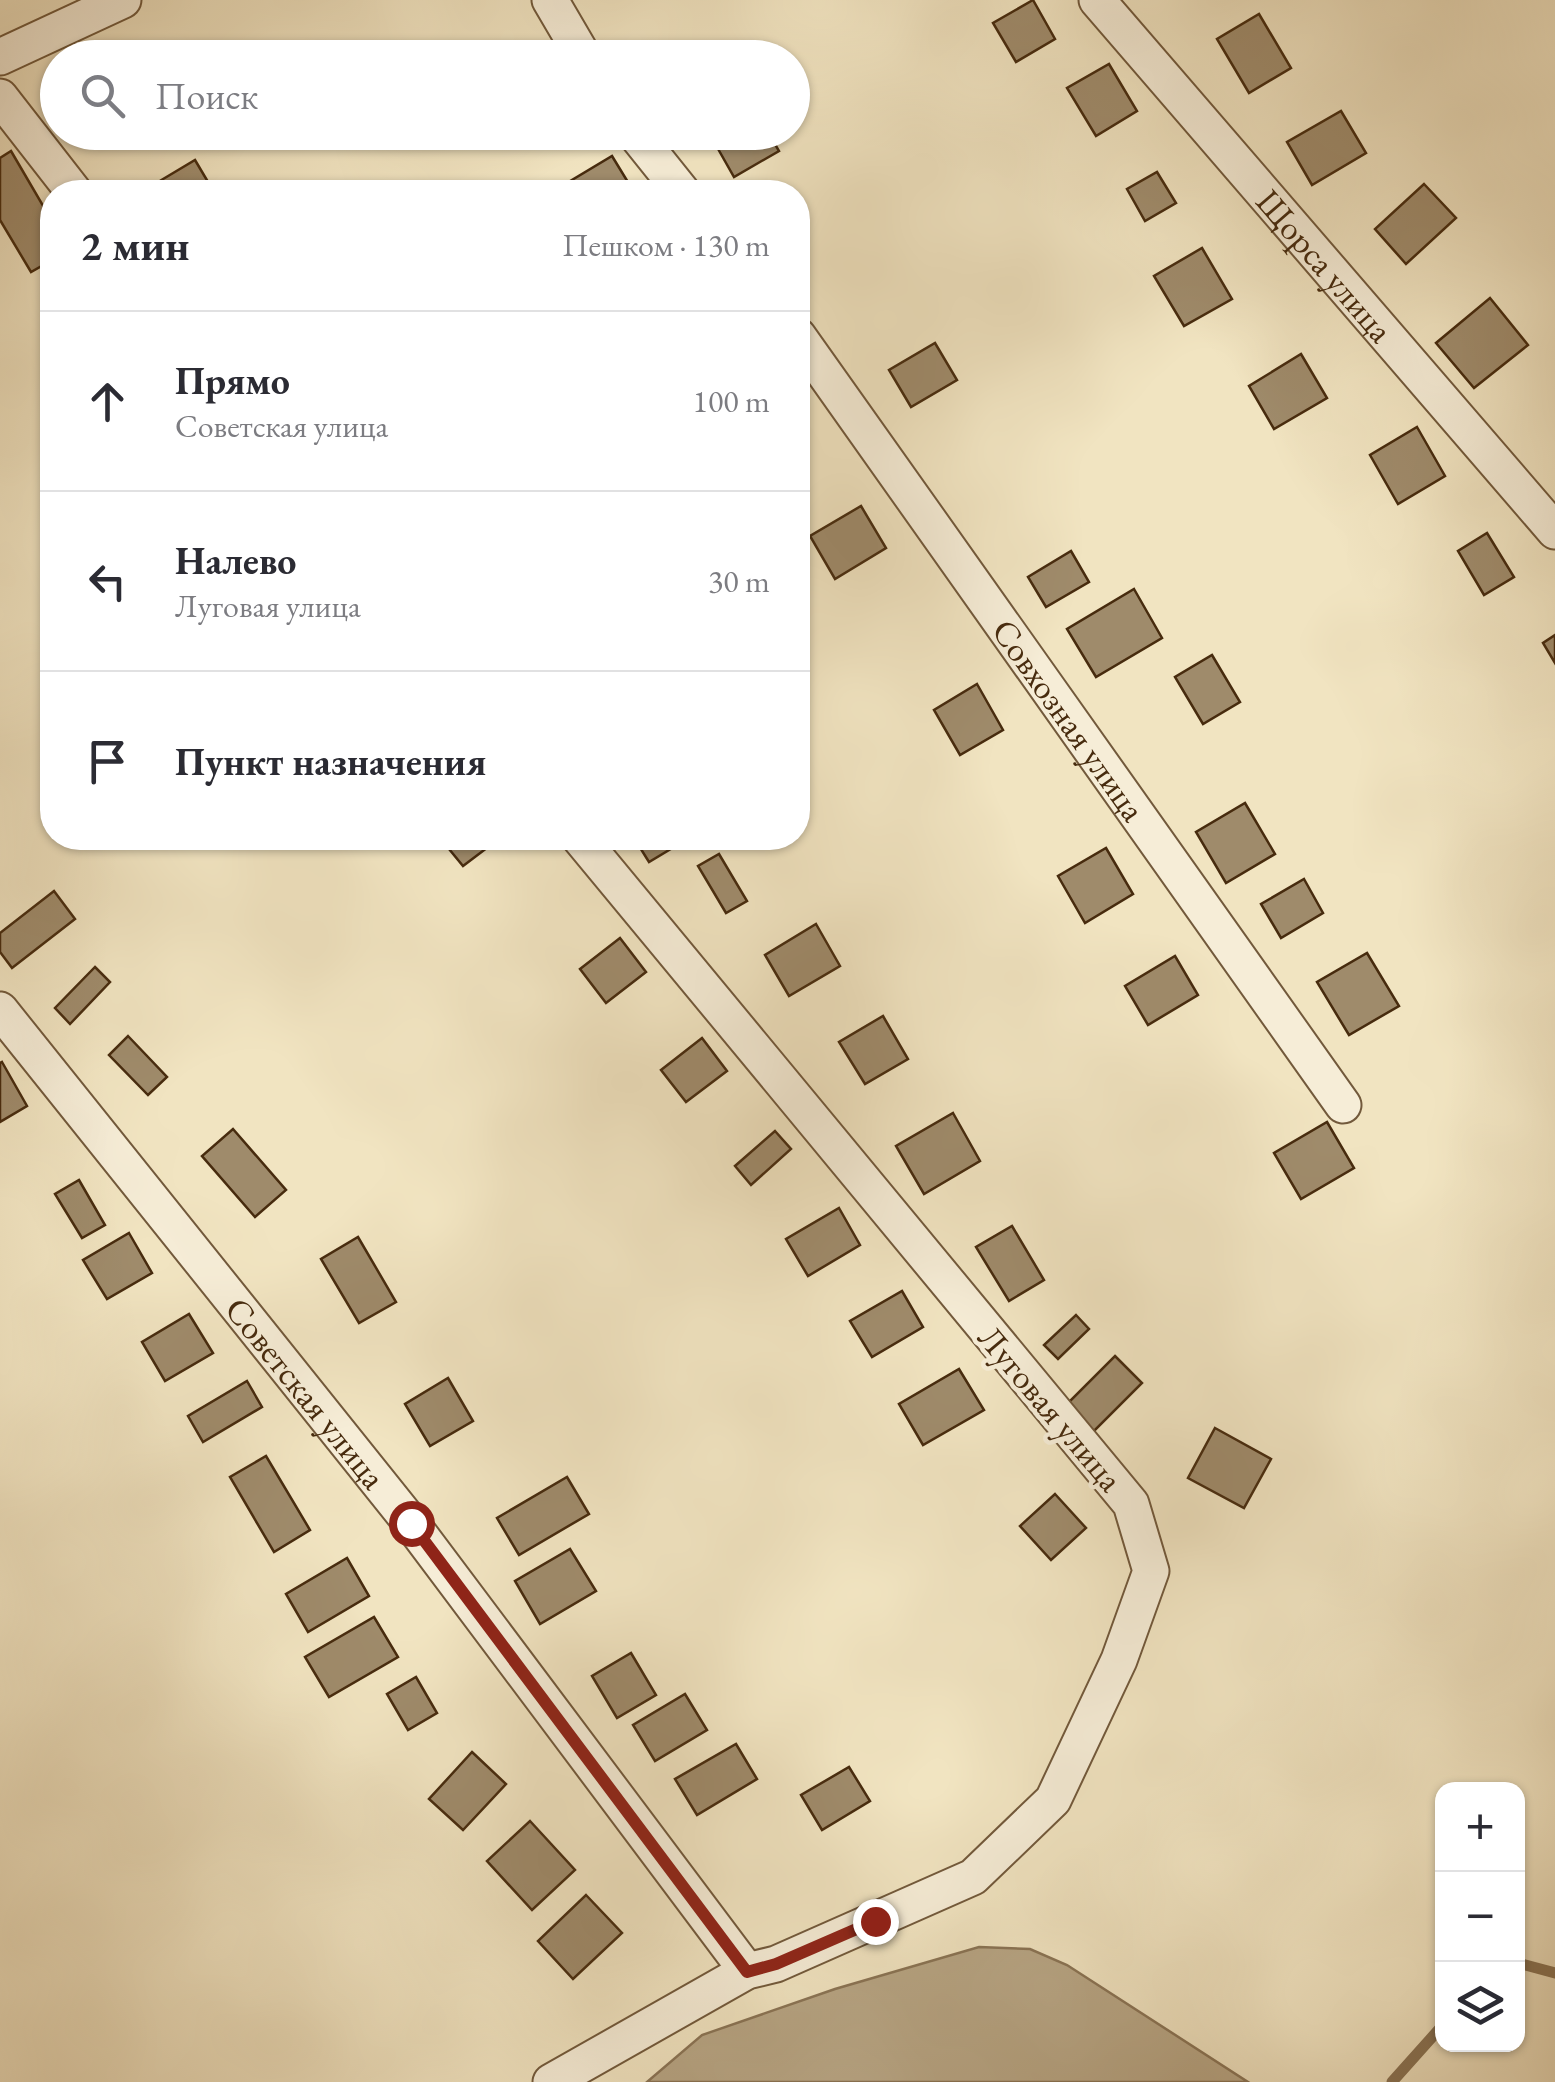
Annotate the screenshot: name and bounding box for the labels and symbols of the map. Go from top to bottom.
street label: Щорса улица [1247,179,1404,351]
street label: Совхозная улица [983,610,1157,829]
street label: Советская улица [216,1287,397,1498]
street label: Луговая улица [968,1316,1134,1501]
route start [389,1501,435,1547]
route end [853,1899,899,1945]

